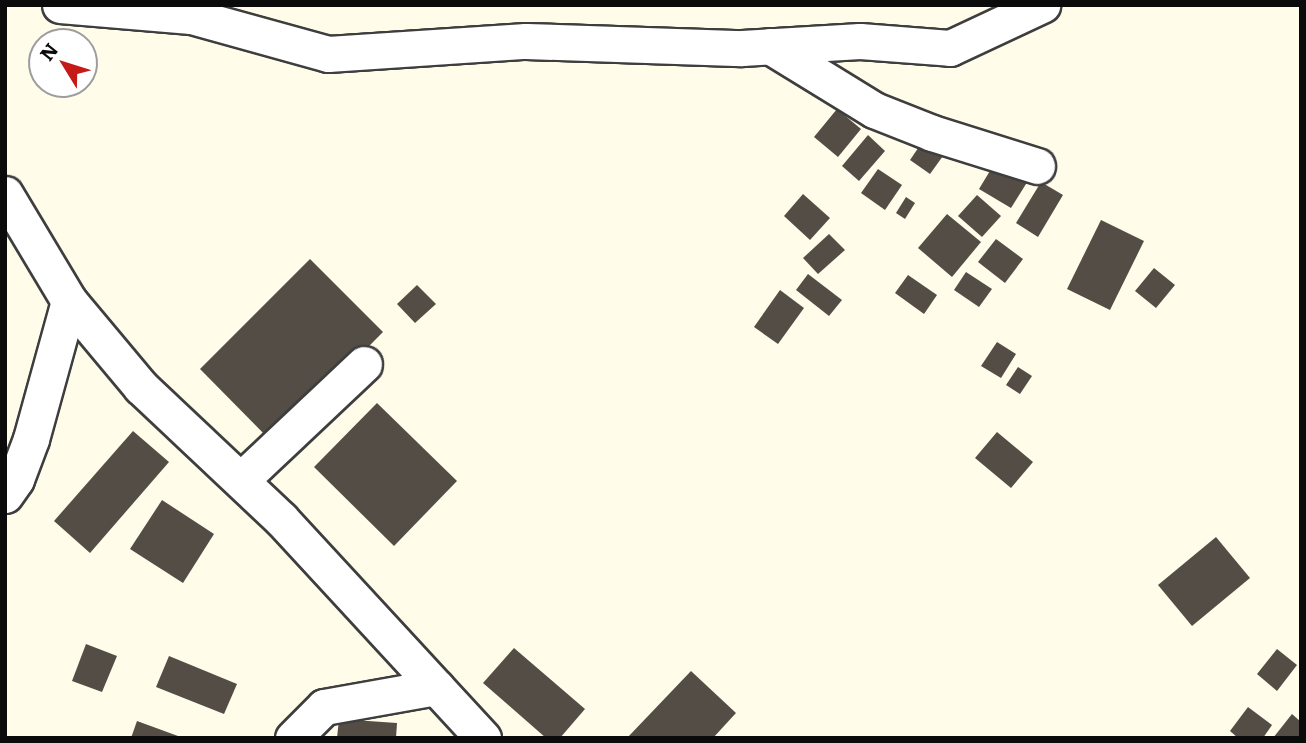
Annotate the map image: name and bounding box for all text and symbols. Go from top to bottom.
north arrow [28,28,98,98]
text: N [32,36,64,66]

